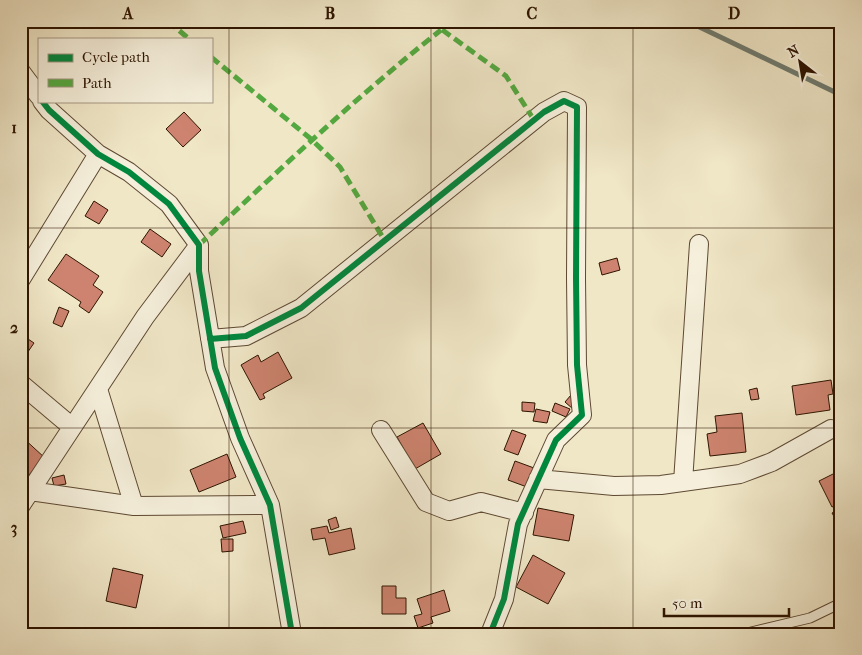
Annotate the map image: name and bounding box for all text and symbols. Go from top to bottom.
text: A [122,4,134,23]
text: B [325,4,335,23]
text: C [527,4,538,23]
text: D [728,4,740,23]
legend [38,38,212,102]
north arrow [774,38,824,88]
text: N [785,41,803,61]
text: Cycle path [82,48,150,66]
text: Path [82,74,112,92]
text: 1 [11,118,17,137]
text: 2 [10,318,18,337]
text: 3 [11,518,17,538]
scale bar [664,585,790,617]
text: 50 m [672,594,703,612]

